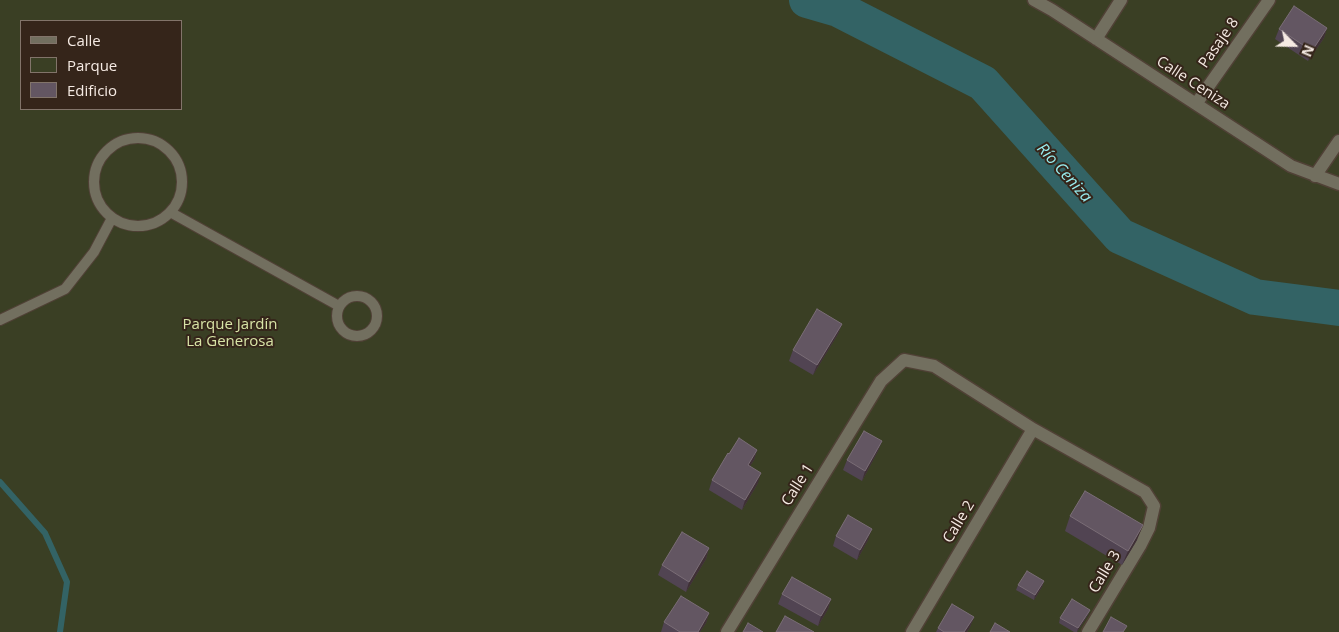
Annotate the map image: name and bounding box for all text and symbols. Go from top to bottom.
street label: Pasaje 8 [1195,14,1243,72]
legend [20,20,182,110]
north arrow [1269,20,1319,70]
text: Calle [67,30,101,50]
text: N [1297,42,1319,60]
street label: Calle Ceniza [1153,53,1233,113]
text: Parque [67,55,117,75]
text: Edificio [67,80,117,100]
water label: Río Ceniza [1032,139,1096,207]
park label: Parque Jardín La Generosa [183,316,277,351]
street label: Calle 1 [778,461,818,509]
street label: Calle 2 [939,498,979,546]
street label: Calle 3 [1085,548,1125,596]

